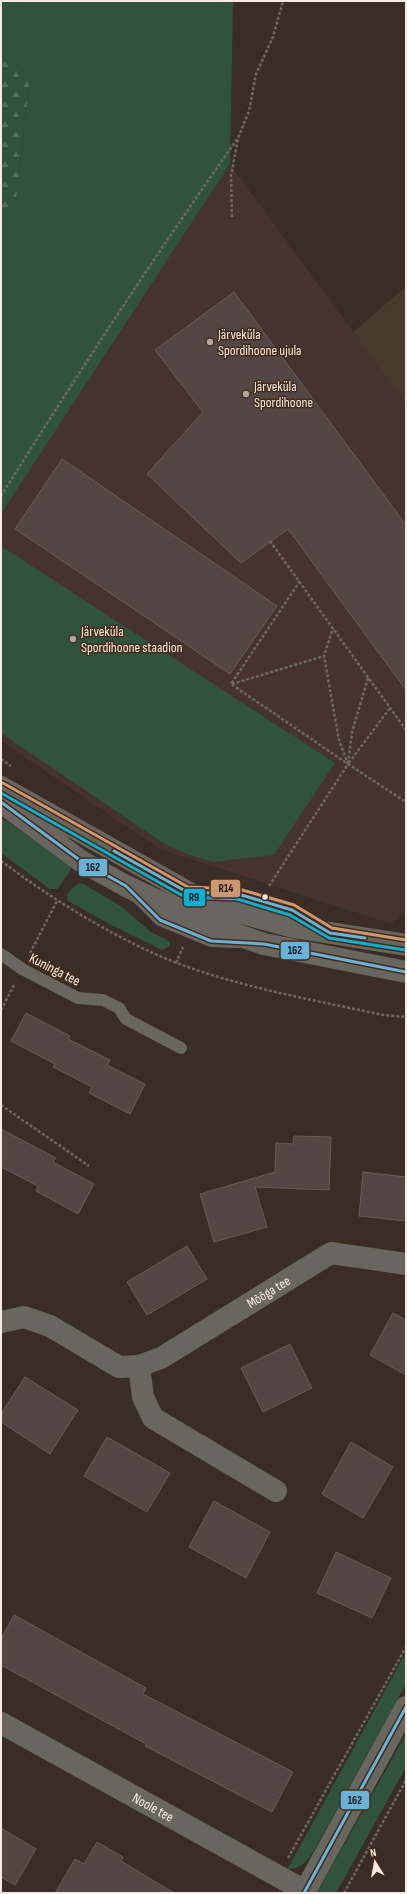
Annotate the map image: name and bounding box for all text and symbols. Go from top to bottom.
place label: Järveküla Spordihoone ujula [217,326,302,359]
marker: Järveküla Spordihoone ujula [205,337,215,347]
place label: Järveküla Spordihoone [253,378,313,411]
marker: Järveküla Spordihoone [241,389,251,399]
place label: Järveküla Spordihoone staadion [80,623,183,656]
marker: Järveküla Spordihoone staadion [68,634,78,644]
line badge: 162 [78,858,108,877]
text: 162 [86,861,100,874]
line badge: R14 [210,879,241,898]
text: R14 [219,882,233,895]
line badge: R9 [183,888,206,907]
text: R9 [189,891,199,904]
unlabelled marker [260,892,270,902]
line badge: 162 [280,941,310,960]
text: 162 [288,944,302,957]
street label: Kuninga tee [26,949,83,989]
street label: Mõõga tee [244,1272,294,1312]
street label: Noole tee [129,1789,177,1826]
line badge: 162 [340,1790,370,1810]
text: 162 [348,1794,362,1807]
north arrow [355,1842,395,1882]
text: N [369,1846,377,1860]

